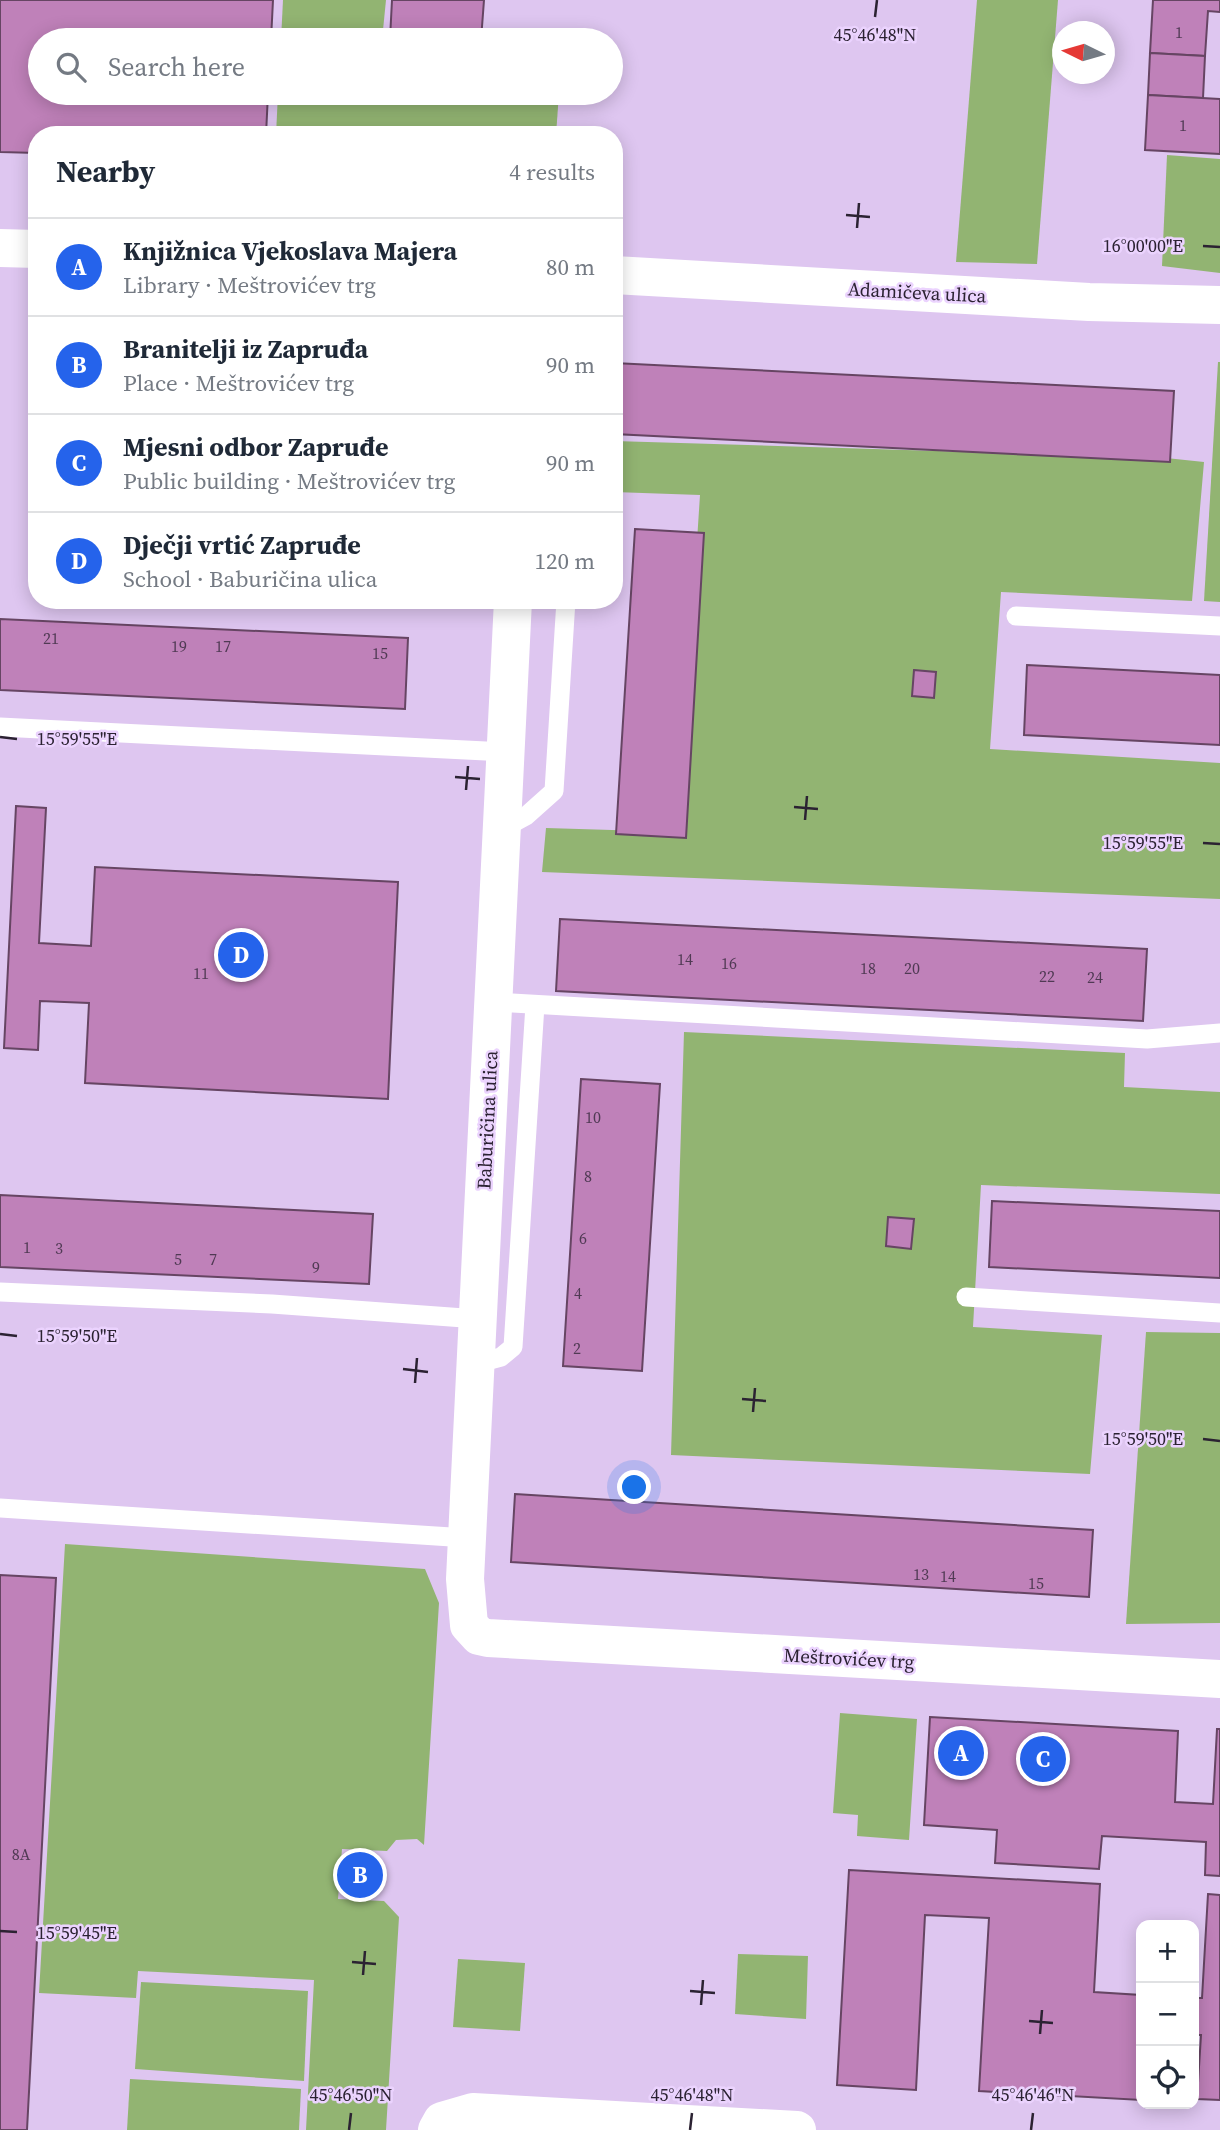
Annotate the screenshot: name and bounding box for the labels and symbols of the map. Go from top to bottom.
north arrow [1052,21,1115,84]
house number: 1 [1175,21,1183,43]
text: 45°46'48"N [834,22,916,47]
house number: 1 [1179,114,1187,136]
text: 16°00'00"E [1103,233,1183,258]
street label: Adamičeva ulica [847,275,987,309]
house number: 21 [43,627,59,649]
house number: 19 [171,635,187,657]
house number: 17 [215,635,231,657]
house number: 15 [372,642,388,664]
text: 15°59'55"E [37,726,117,751]
text: 15°59'55"E [1103,830,1183,855]
pin: D [218,929,264,981]
house number: 14 [677,948,693,970]
house number: 16 [721,952,737,974]
house number: 18 [860,957,876,979]
house number: 20 [904,957,920,979]
house number: 11 [193,962,209,984]
house number: 22 [1039,965,1055,987]
house number: 24 [1087,966,1103,988]
street label: Baburičina ulica [470,1050,504,1190]
house number: 10 [585,1106,601,1128]
house number: 8 [584,1165,592,1187]
house number: 6 [579,1227,587,1249]
house number: 1 [23,1236,31,1258]
house number: 3 [55,1237,63,1259]
house number: 5 [174,1248,182,1270]
house number: 7 [209,1248,217,1270]
house number: 9 [312,1256,320,1278]
house number: 4 [574,1282,582,1304]
text: 15°59'50"E [37,1323,117,1348]
house number: 2 [573,1337,581,1359]
text: 15°59'50"E [1103,1426,1183,1451]
your location [617,1470,651,1504]
house number: 13 [913,1563,929,1585]
house number: 14 [940,1565,956,1587]
house number: 15 [1028,1572,1044,1594]
street label: Meštrovićev trg [783,1642,915,1674]
pin: A [938,1727,984,1779]
pin: C [1020,1733,1066,1785]
house number: 8A [12,1843,31,1865]
pin: B [337,1849,383,1901]
text: 15°59'45"E [37,1920,117,1945]
text: 45°46'50"N [310,2082,392,2107]
text: 45°46'48"N [651,2082,733,2107]
text: 45°46'46"N [992,2082,1074,2107]

